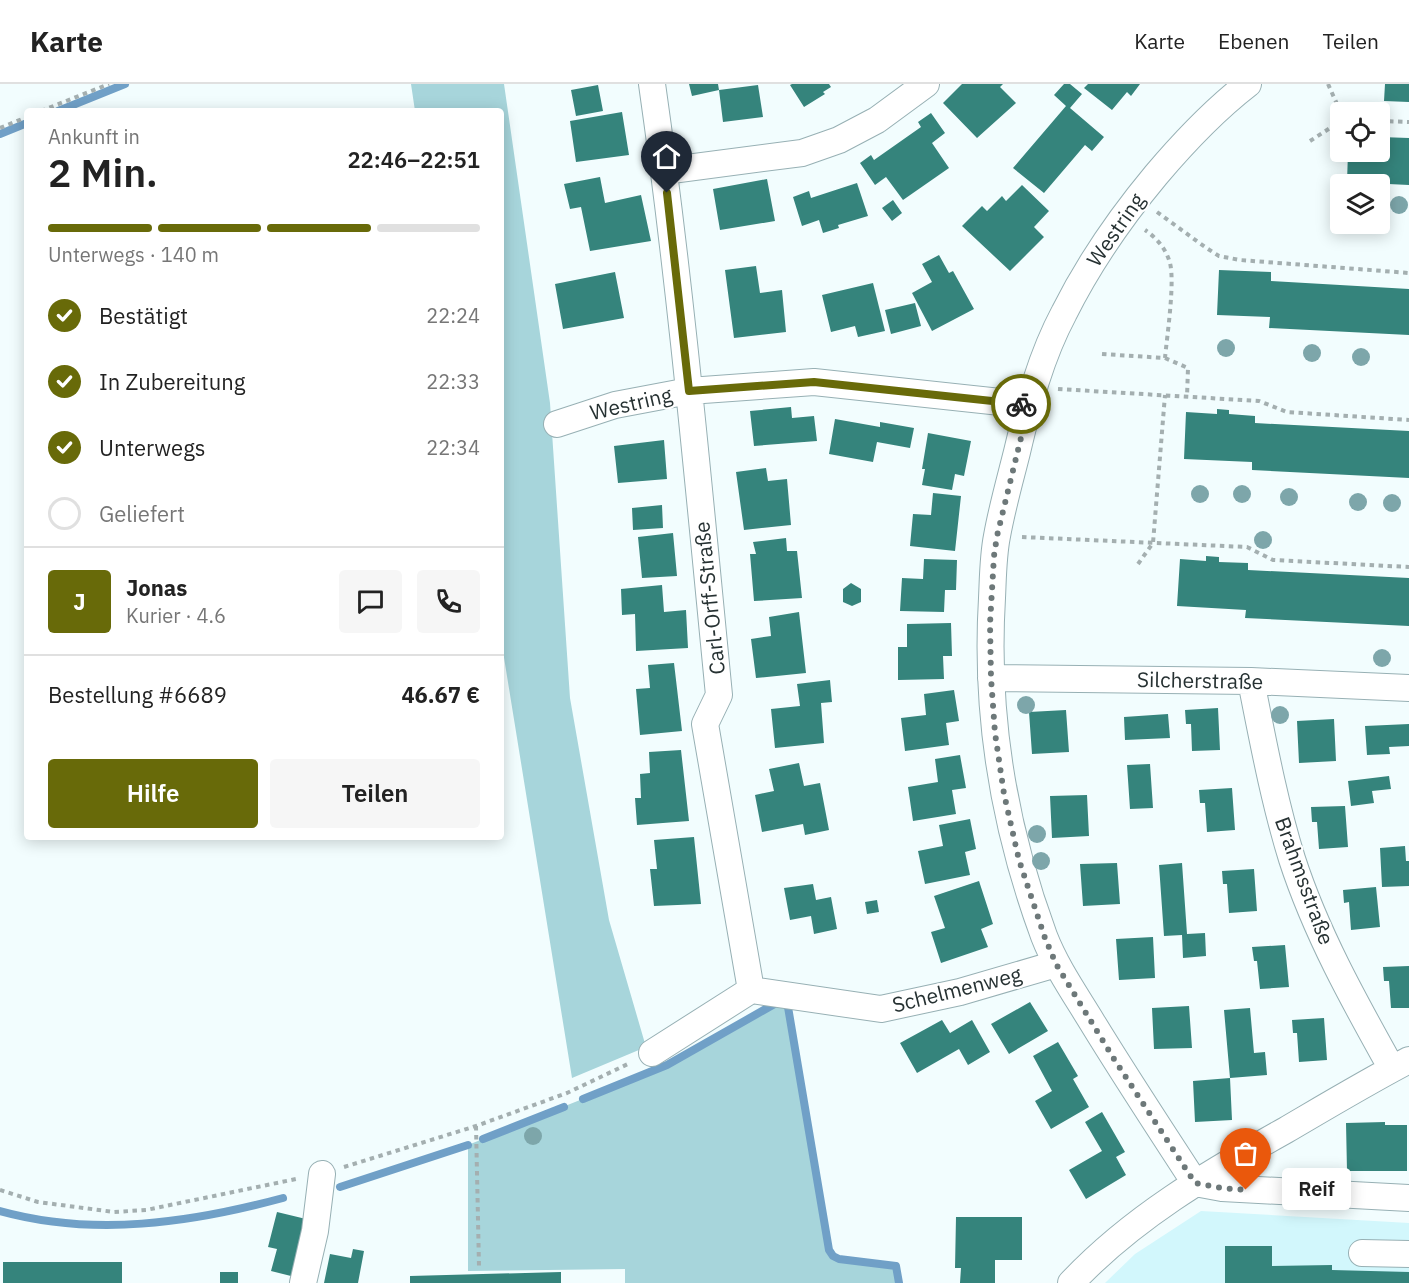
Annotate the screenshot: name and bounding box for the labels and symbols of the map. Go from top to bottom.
pin [641,131,692,193]
street label: Westring [1080,187,1151,272]
courier [991,374,1051,434]
street label: Westring [587,380,675,426]
street label: Carl-Orff-Straße [687,520,731,676]
street label: Silcherstraße [1137,665,1263,695]
street label: Brahmsstraße [1269,813,1341,948]
street label: Schelmenweg [889,959,1024,1019]
pin [1220,1128,1271,1190]
callout: Reif [1282,1169,1351,1211]

